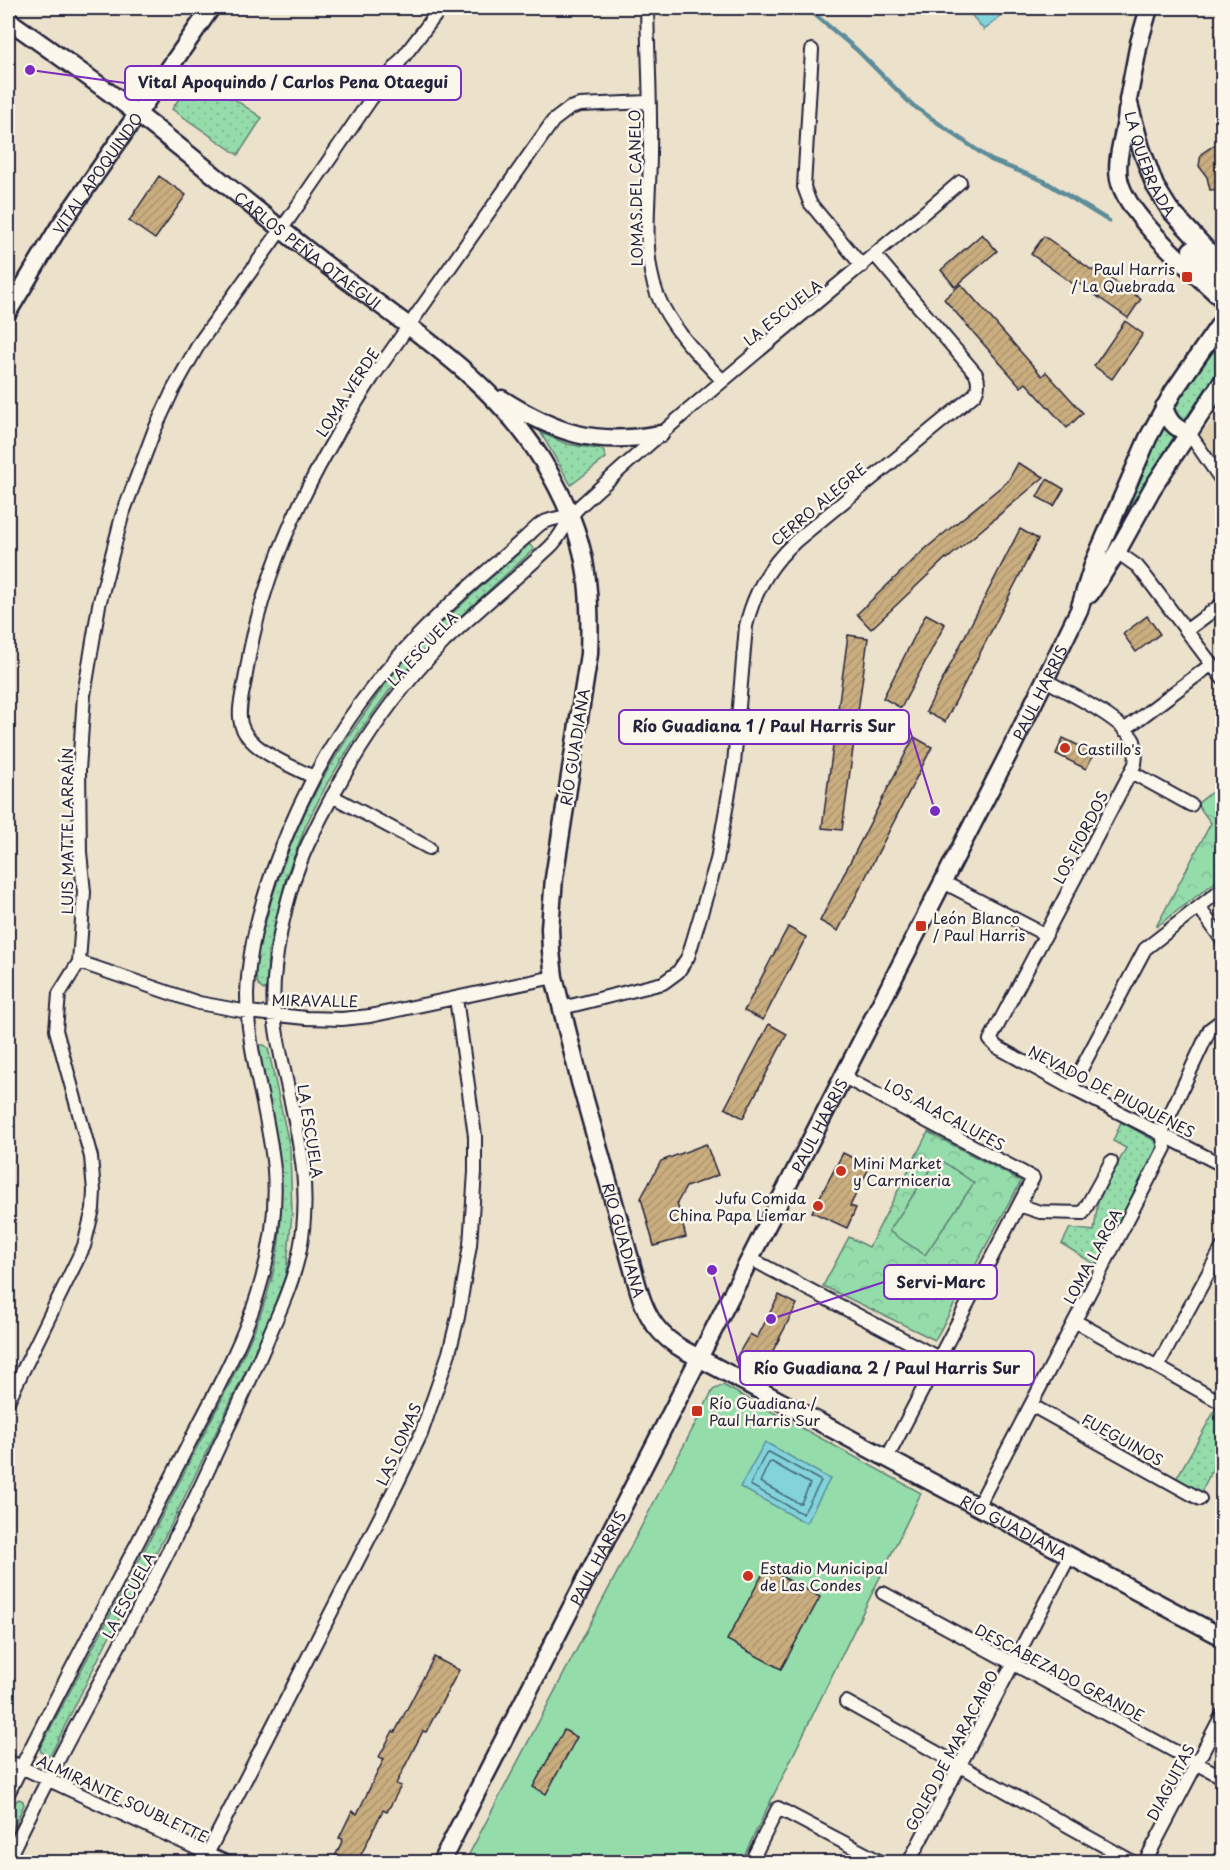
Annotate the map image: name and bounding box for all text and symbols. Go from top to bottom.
callout: Vital Apoquindo / Carlos Pena Otaegui [125,66,461,100]
text: Vital Apoquindo / Carlos Pena Otaegui [138,69,448,93]
street label: VITAL APOQUINDO [46,107,147,238]
street label: LA QUEBRADA [1120,108,1182,220]
street label: LOMAS DEL CANELO [622,109,648,267]
street label: CARLOS PEÑA OTAEGUI [230,185,387,314]
place label: Paul Harris / La Quebrada [1072,257,1176,297]
marker: Paul Harris / La Quebrada [1180,270,1194,284]
street label: LA ESCUELA [738,273,826,351]
street label: LOMA VERDE [310,343,384,441]
street label: CERRO ALEGRE [765,457,871,551]
street label: LA ESCUELA [381,605,463,691]
street label: PAUL HARRIS [1006,640,1072,743]
street label: RÍO GUADIANA [553,687,595,807]
callout: Río Guadiana 1 / Paul Harris Sur [619,710,909,744]
text: Río Guadiana 1 / Paul Harris Sur [632,713,896,737]
place label: Castillo's [1077,737,1141,760]
marker: Castillo's [1058,741,1072,755]
street label: LUIS MATTE LARRAÍN [55,748,78,914]
street label: LOS FIORDOS [1047,787,1113,887]
place label: León Blanco / Paul Harris [933,906,1025,946]
marker: León Blanco / Paul Harris [914,919,928,933]
street label: MIRAVALLE [271,988,359,1012]
street label: NEVADO DE PIUQUENES [1025,1039,1199,1143]
street label: LOS ALACALUFES [881,1073,1009,1155]
street label: PAUL HARRIS [785,1074,852,1176]
street label: LA ESCUELA [292,1082,330,1180]
place label: Mini Market y Carrniceria [853,1151,951,1191]
marker: Mini Market y Carrniceria [834,1164,848,1178]
street label: RÍO GUADIANA [597,1180,652,1300]
place label: Jufu Comida China Papa Liemar [669,1186,807,1226]
marker: Jufu Comida China Papa Liemar [811,1199,825,1213]
street label: LOMA LARGA [1057,1204,1127,1308]
callout: Servi-Marc [884,1265,997,1299]
text: Servi-Marc [896,1269,986,1293]
callout: Río Guadiana 2 / Paul Harris Sur [740,1351,1034,1385]
text: Río Guadiana 2 / Paul Harris Sur [754,1355,1021,1379]
place label: Río Guadiana / Paul Harris Sur [709,1391,820,1431]
street label: LAS LOMAS [370,1399,426,1489]
marker: Río Guadiana / Paul Harris Sur [690,1404,704,1418]
street label: FUEGUINOS [1078,1407,1168,1471]
street label: RÍO GUADIANA [957,1488,1072,1564]
street label: PAUL HARRIS [563,1506,631,1609]
street label: LA ESCUELA [96,1548,160,1642]
place label: Estadio Municipal de Las Condes [760,1556,888,1596]
marker: Estadio Municipal de Las Condes [741,1569,755,1583]
street label: DESCABEZADO GRANDE [971,1617,1149,1727]
street label: GOLFO DE MARACAIBO [899,1666,1003,1834]
street label: DIAGUITAS [1140,1740,1200,1824]
street label: ALMIRANTE SOUBLETTE [33,1748,213,1848]

